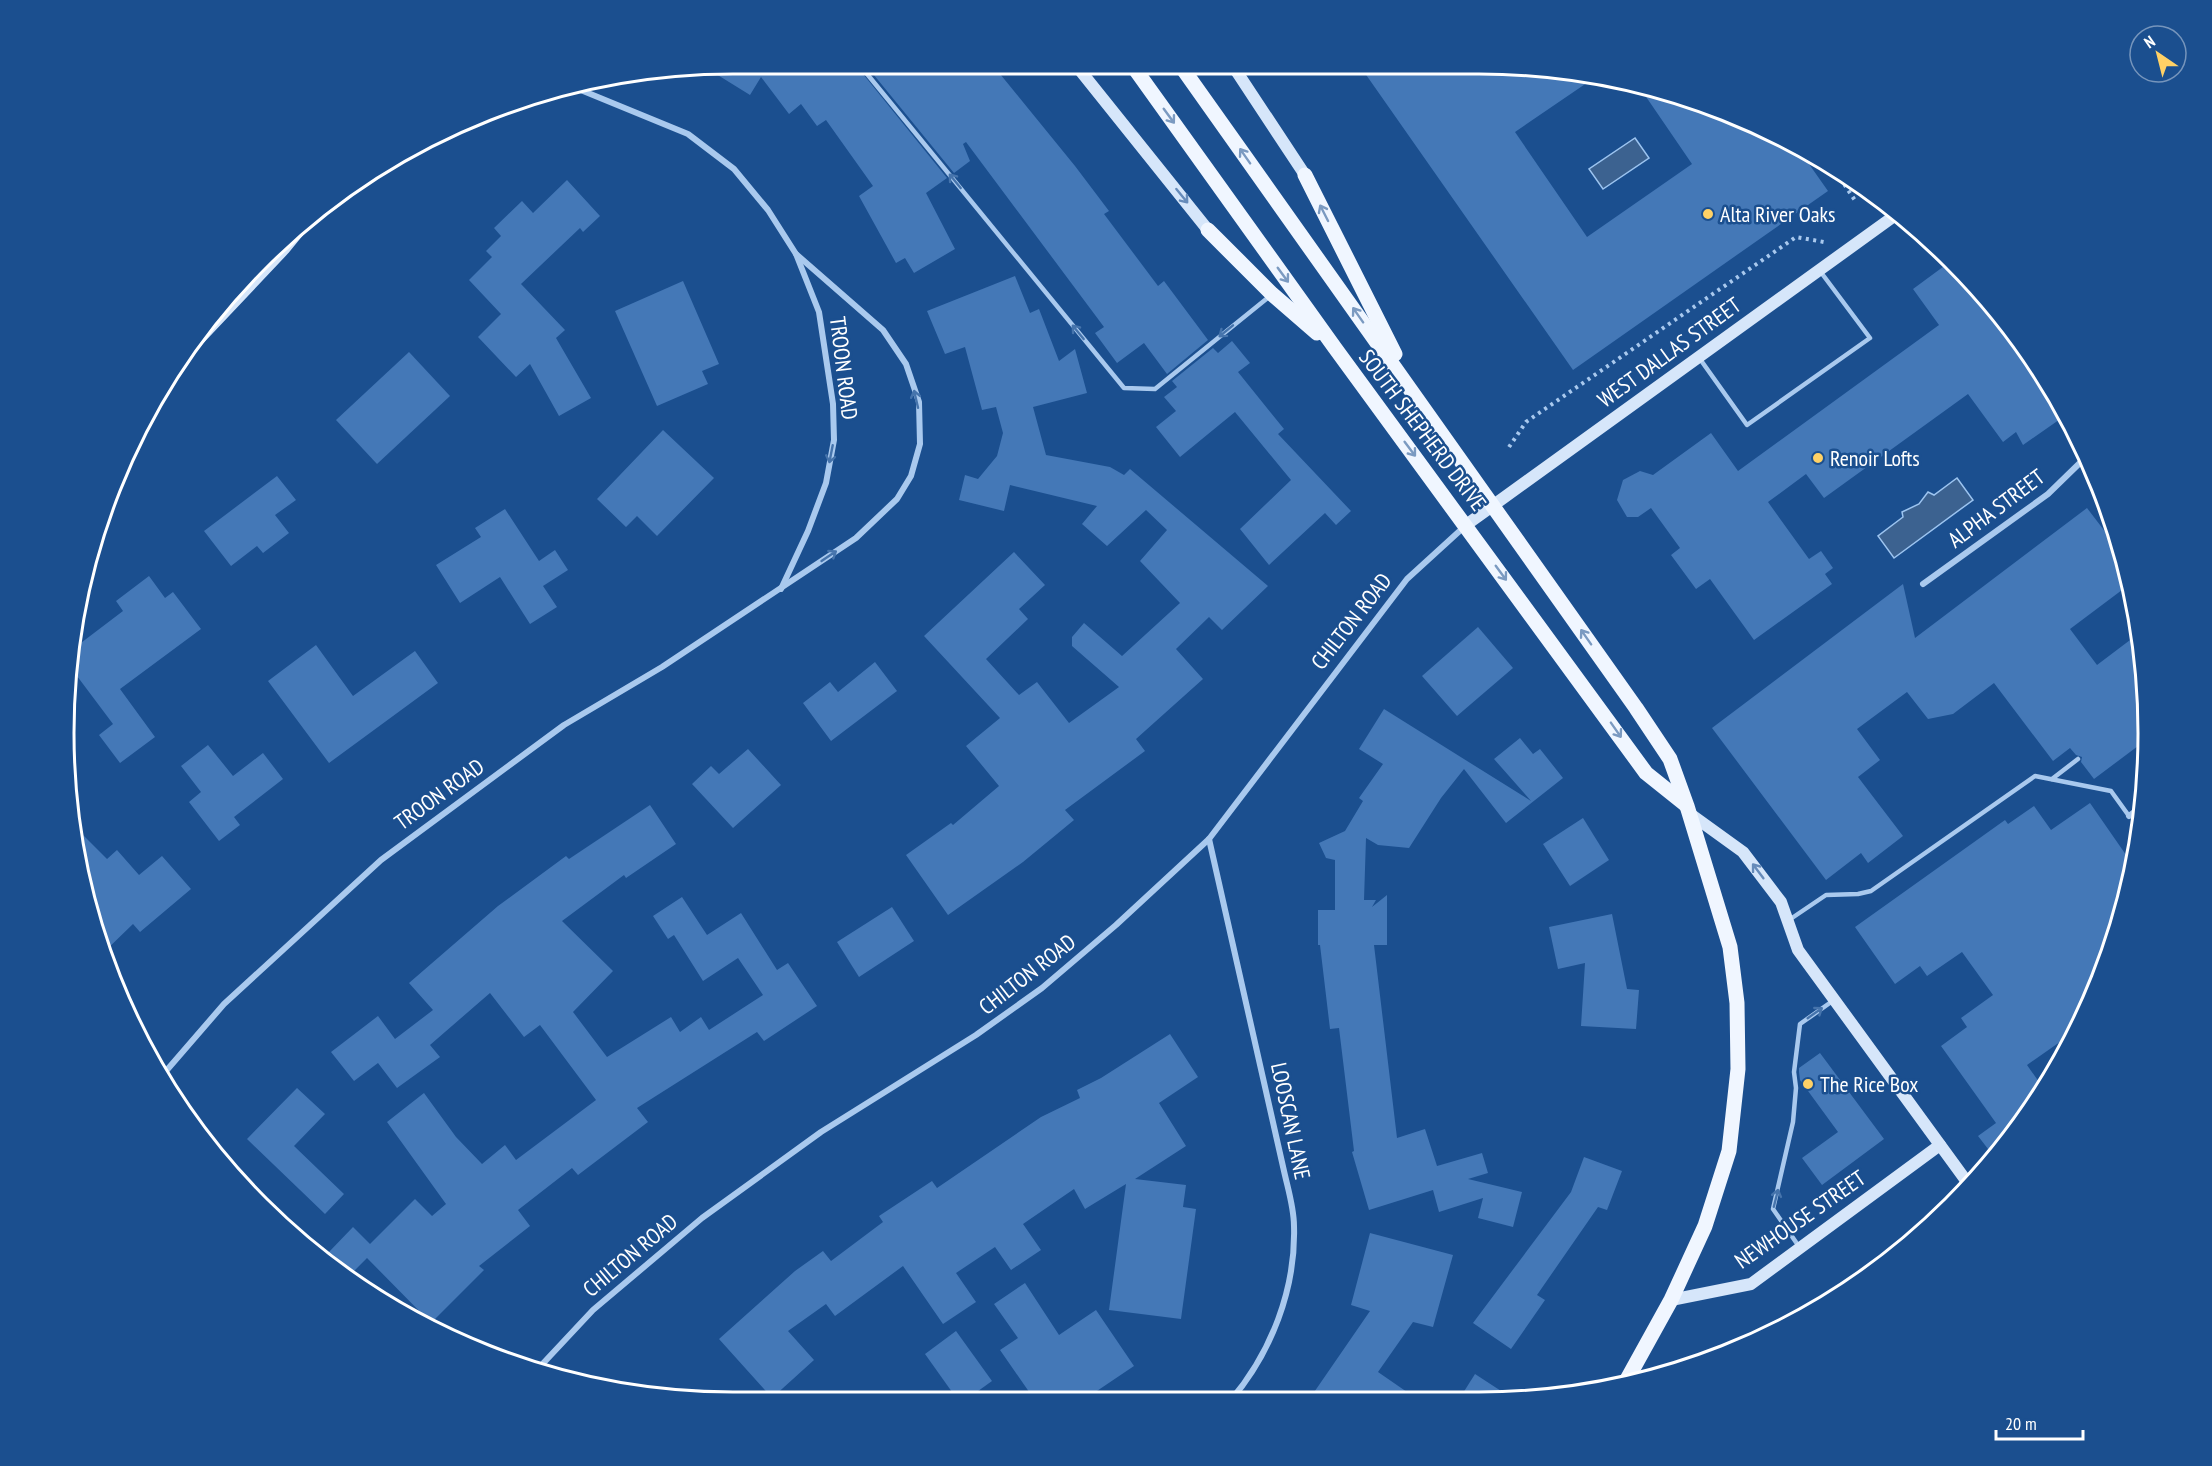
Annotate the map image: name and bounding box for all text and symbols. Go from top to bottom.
north arrow [2128,24,2188,84]
text: N [2140,31,2159,52]
one-way arrow [1163,108,1175,124]
one-way arrow [1239,148,1251,164]
one-way arrow [948,174,962,189]
one-way arrow [1175,188,1188,204]
place label: Alta River Oaks [1720,200,1836,228]
one-way arrow [1318,204,1330,222]
marker: Alta River Oaks [1701,207,1715,221]
one-way arrow [1277,266,1289,283]
street label: WEST DALLAS STREET [1592,291,1746,413]
one-way arrow [1352,307,1364,323]
street label: TROON ROAD [824,315,864,421]
one-way arrow [1072,324,1085,340]
one-way arrow [1219,324,1235,337]
street label: SOUTH SHEPHERD DRIVE [1353,344,1493,516]
one-way arrow [910,390,922,409]
one-way arrow [1403,441,1416,457]
one-way arrow [825,444,836,464]
place label: Renoir Lofts [1830,444,1920,472]
marker: Renoir Lofts [1811,451,1825,465]
street label: ALPHA STREET [1942,462,2050,554]
one-way arrow [820,550,837,562]
one-way arrow [1494,564,1507,580]
street label: CHILTON ROAD [1305,567,1397,675]
one-way arrow [1580,630,1592,646]
one-way arrow [1610,721,1622,737]
street label: TROON ROAD [389,752,489,836]
one-way arrow [1752,863,1765,879]
street label: CHILTON ROAD [973,928,1081,1020]
one-way arrow [1806,1007,1822,1019]
street label: LOOSCAN LANE [1265,1060,1317,1182]
place label: The Rice Box [1820,1070,1918,1098]
marker: The Rice Box [1801,1077,1815,1091]
street label: NEWHOUSE STREET [1729,1163,1871,1274]
one-way arrow [1770,1189,1782,1208]
street label: CHILTON ROAD [577,1207,683,1303]
scale bar [1996,1403,2083,1441]
text: 20 m [2005,1412,2037,1435]

